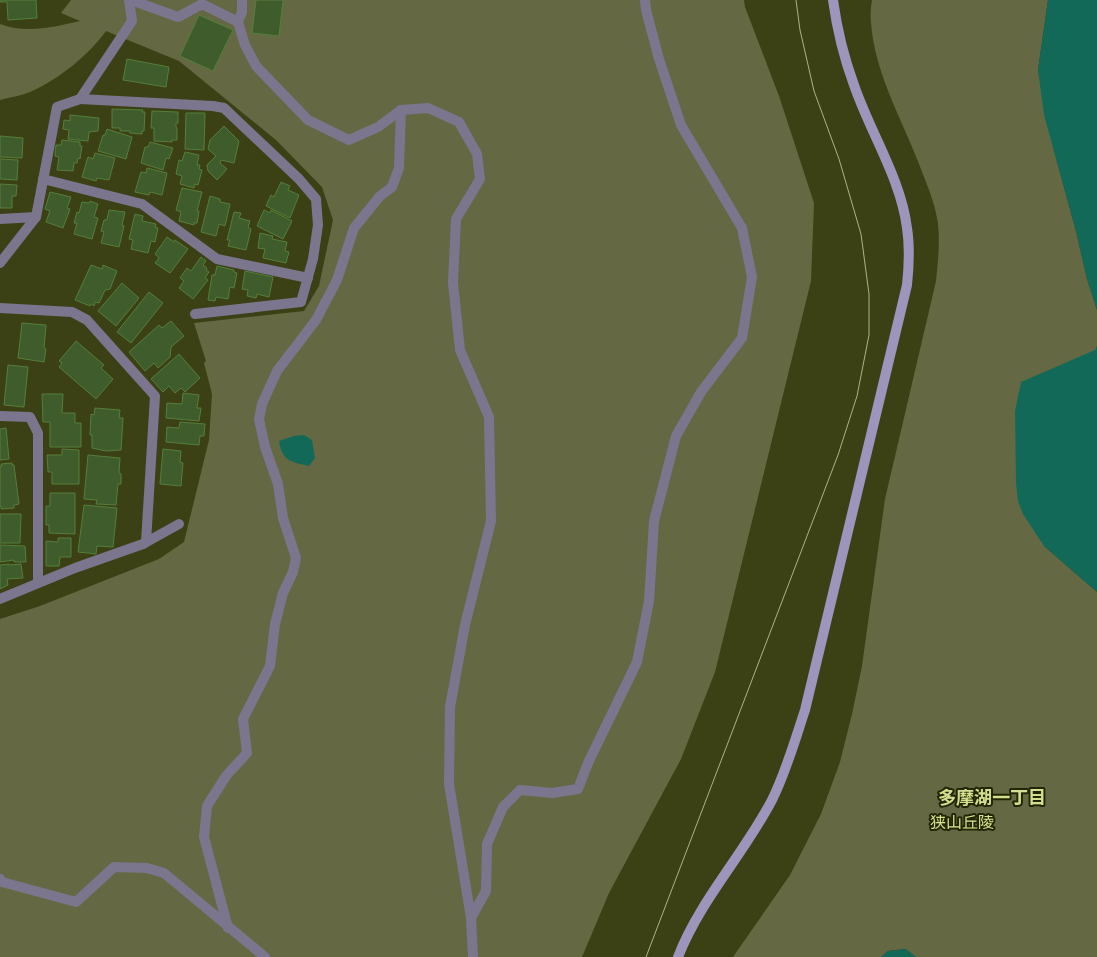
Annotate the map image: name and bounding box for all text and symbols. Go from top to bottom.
district label: 多摩湖一丁目 [938,786,1046,808]
park label: 狭山丘陵 [930,812,994,831]

